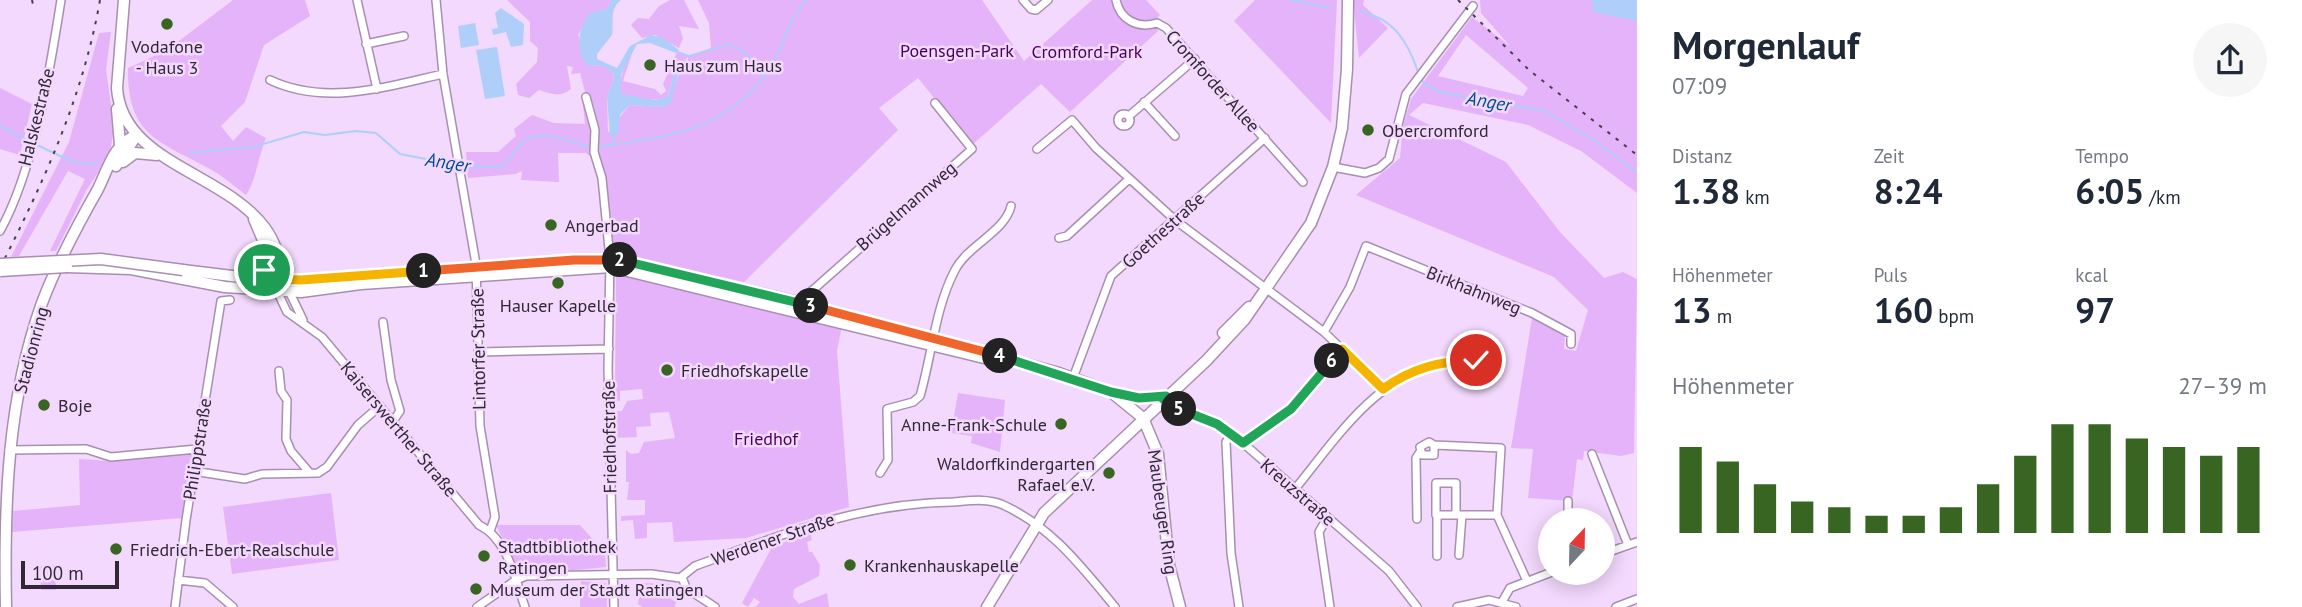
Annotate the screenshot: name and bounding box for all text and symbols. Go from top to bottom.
marker: Vodafone - Haus 3 [159,16,175,32]
text: Morgenlauf [1672,20,1859,69]
button: share [2193,23,2267,97]
street label: Cromforder Allee [1161,25,1265,137]
place label: Vodafone - Haus 3 [130,35,203,79]
park label: Poensgen-Park [900,39,1014,62]
park label: Cromford-Park [1032,40,1143,63]
place label: Haus zum Haus [664,54,782,77]
marker: Haus zum Haus [642,57,658,73]
street label: Halskestraße [13,66,59,168]
text: 07:09 [1672,71,1727,100]
water label: Anger [1464,85,1515,117]
place label: Obercromford [1382,119,1489,142]
marker: Obercromford [1360,122,1376,138]
text: Distanz [1672,144,1732,168]
text: Zeit [1874,144,1904,168]
text: Tempo [2075,144,2129,168]
water label: Anger [423,146,474,178]
street label: Brügelmannweg [851,156,961,256]
text: 1.38 [1672,168,1740,214]
text: 8:24 [1874,168,1943,214]
text: 6:05 [2075,168,2144,214]
text: km [1740,185,1770,209]
text: /km [2144,185,2181,209]
street label: Goethestraße [1117,187,1209,273]
place label: Angerbad [565,214,639,237]
marker: Angerbad [543,217,559,233]
pin [234,240,294,300]
pin: 2 [602,243,638,278]
text: 2 [614,247,625,271]
icon: arrive [245,251,283,289]
pin: 1 [406,254,442,288]
text: 1 [418,258,429,282]
street label: Birkhahnweg [1423,261,1525,319]
text: Höhenmeter [1672,263,1773,287]
text: Puls [1874,263,1907,287]
text: kcal [2075,263,2108,287]
marker: Hauser Kapelle [550,275,566,291]
text: 13 [1672,287,1712,333]
text: 160 [1874,287,1933,333]
text: 97 [2075,287,2115,333]
street label: Lintorfer Straße [465,288,491,410]
pin: 3 [794,288,828,324]
text: 3 [805,293,816,317]
place label: Hauser Kapelle [500,294,616,317]
street label: Stadionring [8,304,54,396]
text: m [1712,304,1732,328]
text: bpm [1933,304,1974,328]
pin [1446,330,1506,390]
pin: 4 [982,338,1018,374]
icon: check [1457,341,1495,379]
text: 4 [994,343,1005,367]
pin: 6 [1314,344,1350,378]
text: 6 [1326,348,1337,372]
street label: Kaiserswerther Straße [336,356,462,502]
place label: Friedhofskapelle [681,359,809,382]
marker: Friedhofskapelle [659,362,675,378]
text: Höhenmeter [1672,371,1794,400]
text: 27–39 m [2178,371,2267,400]
street label: Friedhofstraße [597,380,621,494]
pin: 5 [1162,392,1196,426]
place label: Boje [58,394,92,417]
street label: Philippstraße [178,396,216,502]
text: 5 [1173,396,1184,420]
marker: Boje [36,397,52,413]
place label: Anne-Frank-Schule [901,413,1047,436]
marker: Anne-Frank-Schule [1053,416,1069,432]
park label: Friedhof [734,427,799,450]
street label: Maubeuger Ring [1143,448,1183,576]
place label: Waldorfkindergarten Rafael e.V. [937,452,1095,496]
street label: Kreuzstraße [1256,453,1340,531]
marker: Waldorfkindergarten Rafael e.V. [1101,465,1117,481]
street label: Werdener Straße [708,507,838,571]
north arrow [1538,508,1615,584]
map controls [1538,508,1615,585]
place label: Stadtbibliothek Ratingen [498,535,616,579]
place label: Friedrich-Ebert-Realschule [130,538,334,561]
marker: Friedrich-Ebert-Realschule [108,541,124,557]
marker: Stadtbibliothek Ratingen [476,548,492,564]
place label: Krankenhauskapelle [864,554,1019,577]
marker: Krankenhauskapelle [842,557,858,573]
scale bar [21,558,119,590]
text: 100 m [32,561,84,585]
place label: Museum der Stadt Ratingen [490,578,704,601]
marker: Museum der Stadt Ratingen [468,581,484,597]

